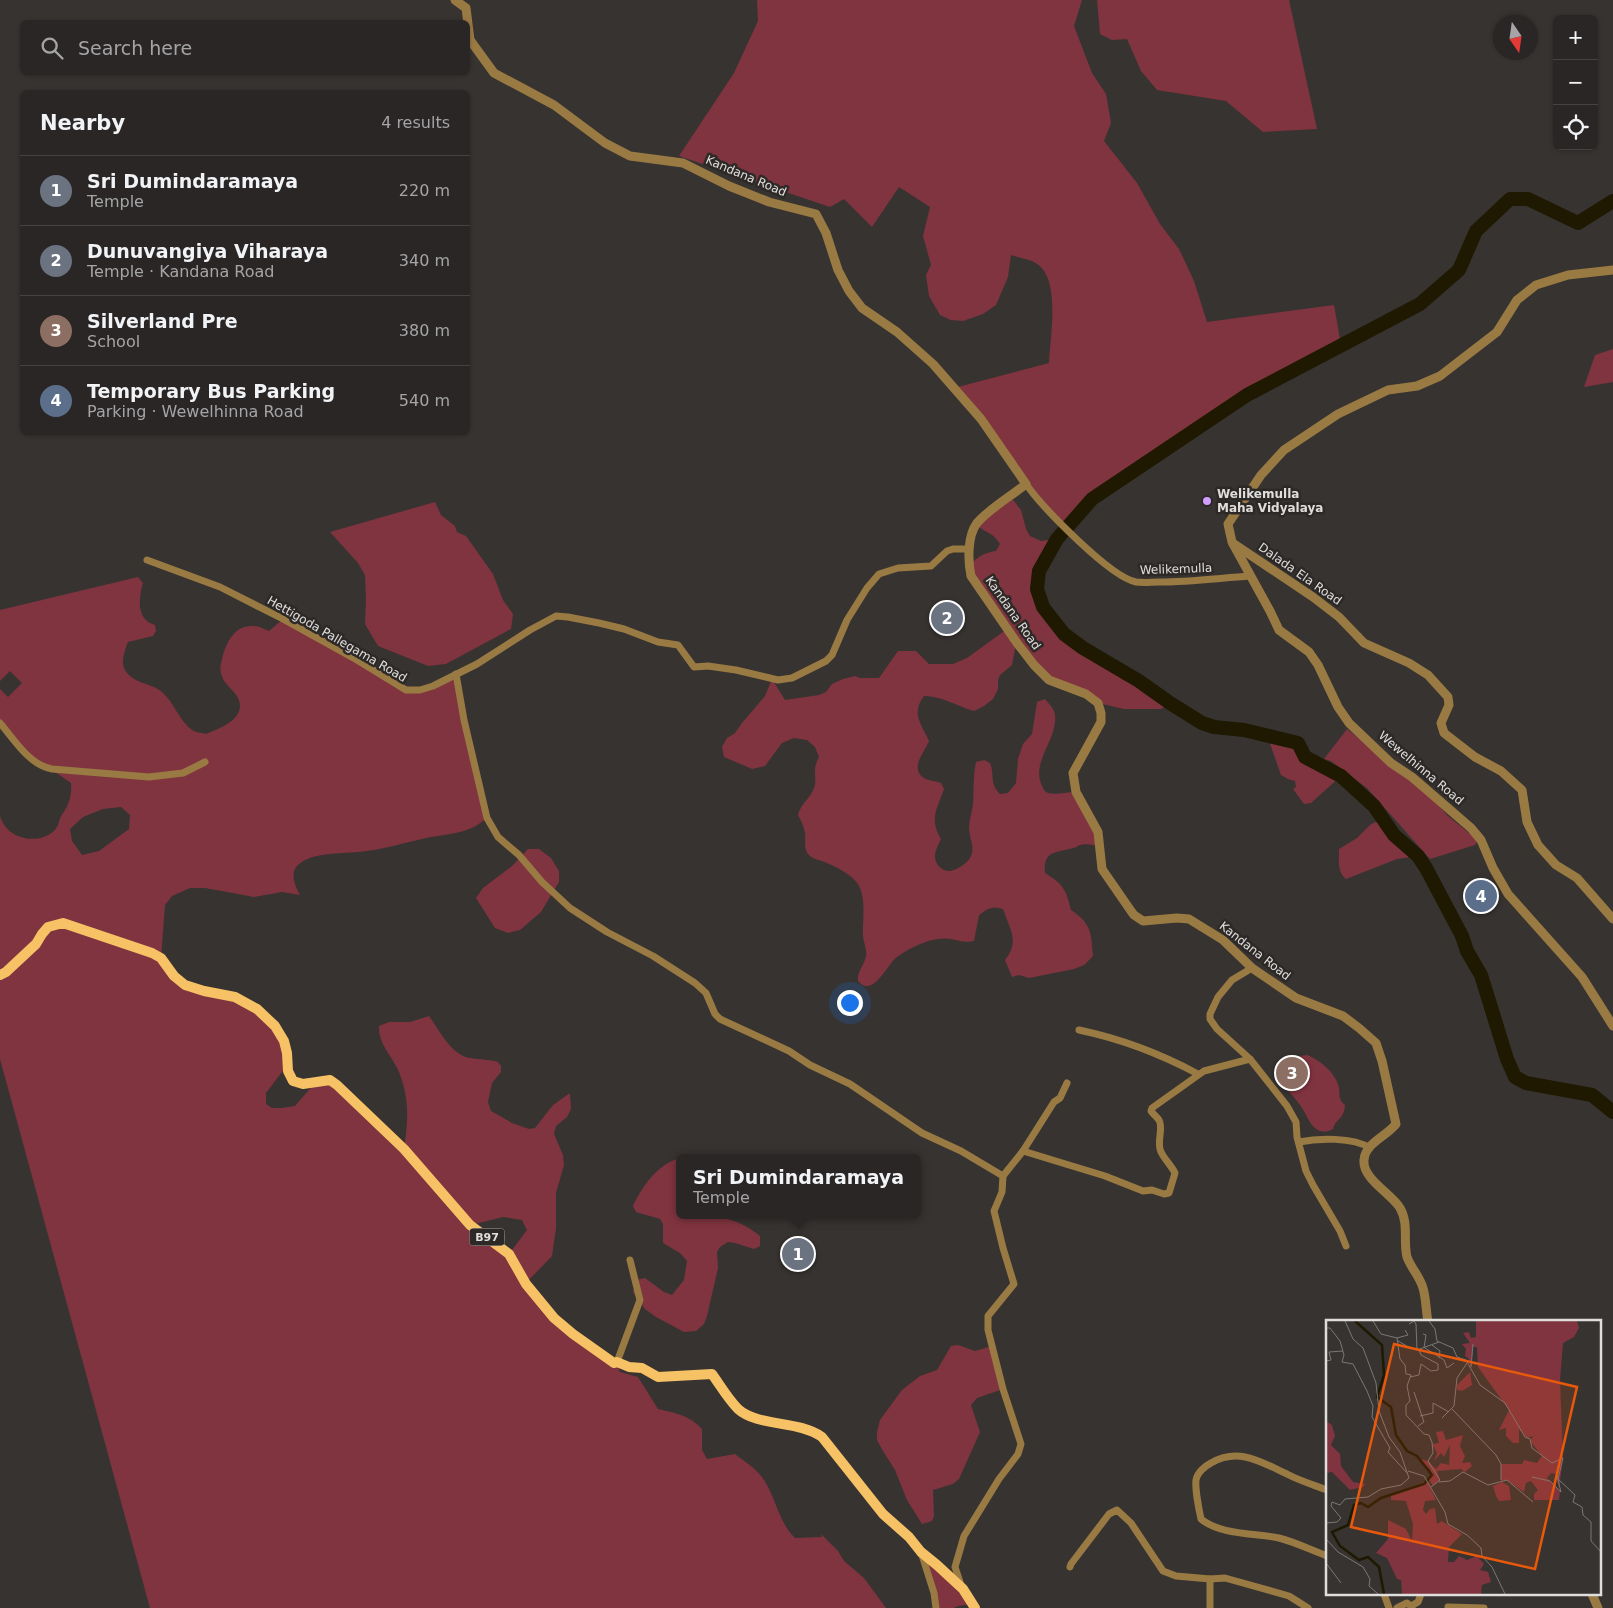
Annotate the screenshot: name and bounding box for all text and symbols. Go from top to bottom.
north arrow [1493,15,1538,60]
map controls [1553,15,1598,150]
button: + [1553,15,1598,60]
search box [20,20,470,75]
icon: search [38,34,66,62]
text: Search here [78,37,192,59]
button: − [1553,60,1598,105]
button: locate [1553,105,1598,150]
text: Nearby [40,111,125,135]
text: 4 results [381,113,450,132]
street label: Kandana Road [703,153,789,199]
text: Sri Dumindaramaya [87,170,298,192]
text: 1 [50,181,62,200]
text: 220 m [399,181,450,200]
text: Temple [87,192,144,211]
text: Dunuvangiya Viharaya [87,240,328,262]
text: 2 [50,251,62,270]
text: 340 m [399,251,450,270]
text: Temple · Kandana Road [87,262,274,281]
text: Silverland Pre [87,310,238,332]
text: 3 [50,321,62,340]
text: 380 m [399,321,450,340]
text: School [87,332,140,351]
text: Temporary Bus Parking [87,380,335,402]
text: 4 [50,391,62,410]
text: 540 m [399,391,450,410]
text: Parking · Wewelhinna Road [87,402,304,421]
place label: Welikemulla Maha Vidyalaya [1217,487,1323,515]
marker: Welikemulla Maha Vidyalaya [1201,495,1213,507]
street label: Dalada Ela Road [1256,540,1344,608]
street label: Welikemulla [1140,561,1212,577]
street label: Kandana Road [982,574,1044,652]
street label: Hettigoda Pallegama Road [265,593,409,685]
pin: 2 [931,599,963,637]
street label: Wewelhinna Road [1376,728,1466,808]
pin: 4 [1465,877,1497,915]
street label: Kandana Road [1217,919,1293,983]
your location [837,990,863,1016]
pin: 3 [1276,1054,1308,1092]
popup [676,1154,921,1219]
text: Sri Dumindaramaya [693,1166,904,1188]
text: Temple [693,1188,750,1207]
road number: B97 [470,1228,504,1246]
pin: 1 [782,1235,814,1273]
inset map [1326,1320,1600,1596]

